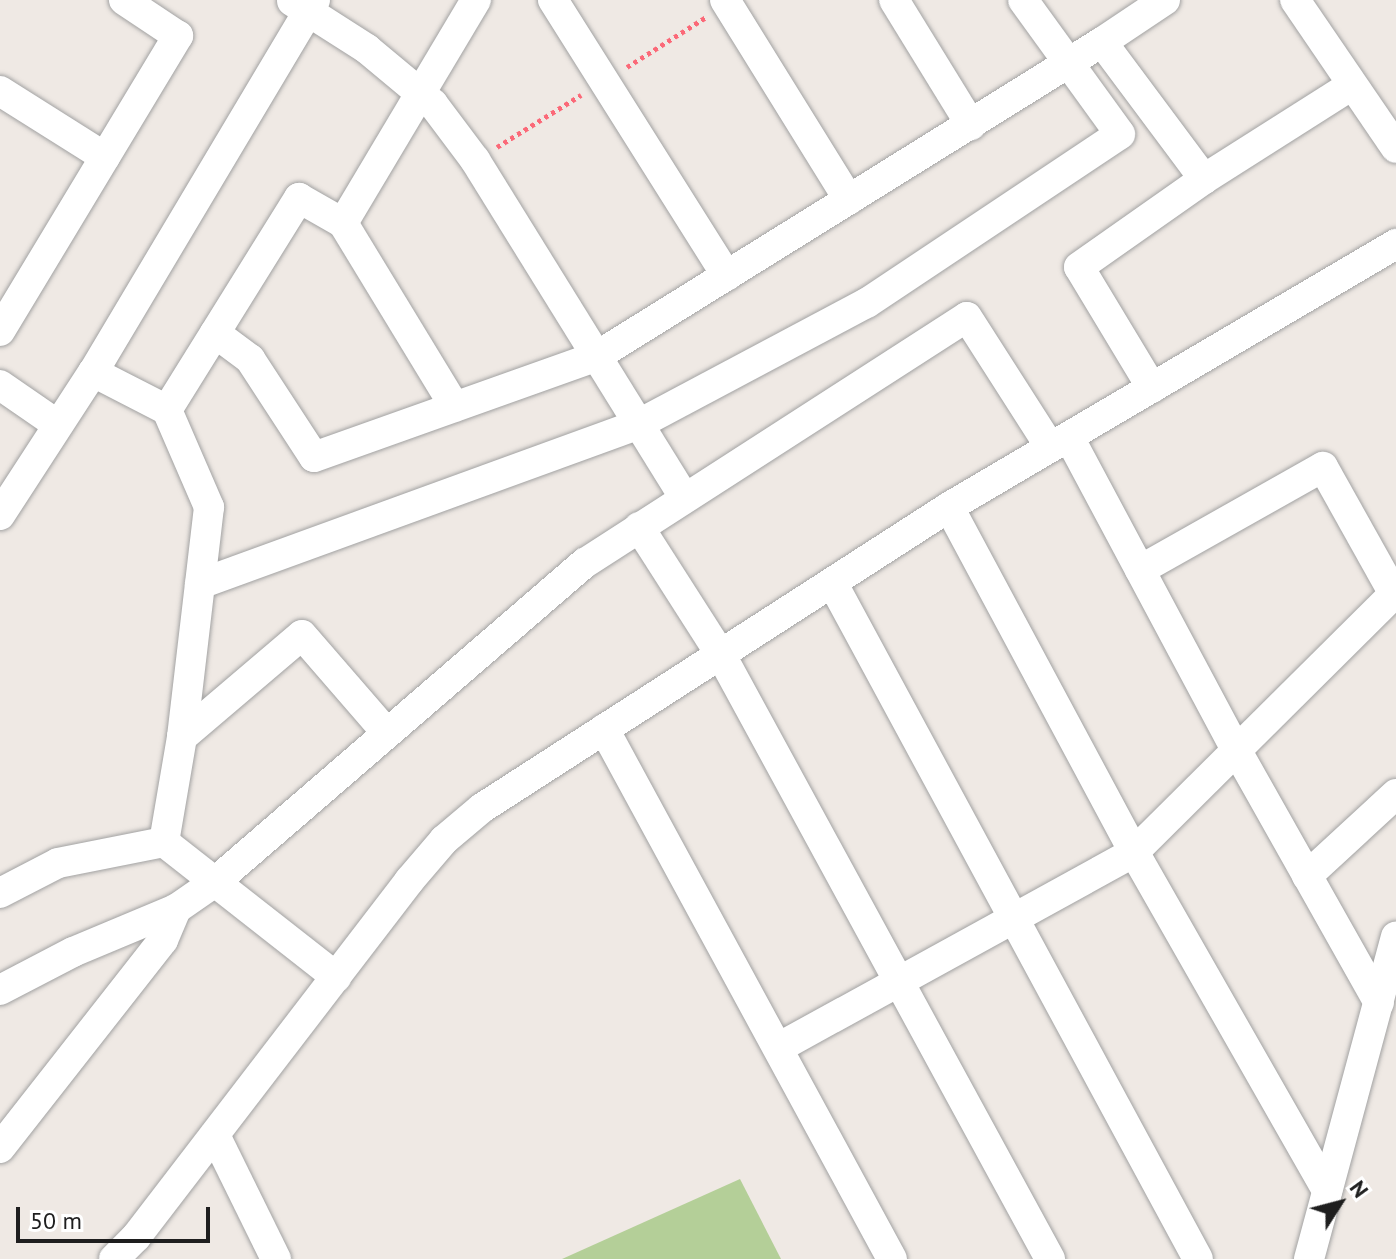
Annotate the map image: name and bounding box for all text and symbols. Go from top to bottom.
north arrow [1300,1163,1380,1243]
text: N [1344,1175,1375,1203]
scale bar [20,1191,214,1241]
text: 50 m [30,1205,82,1236]

